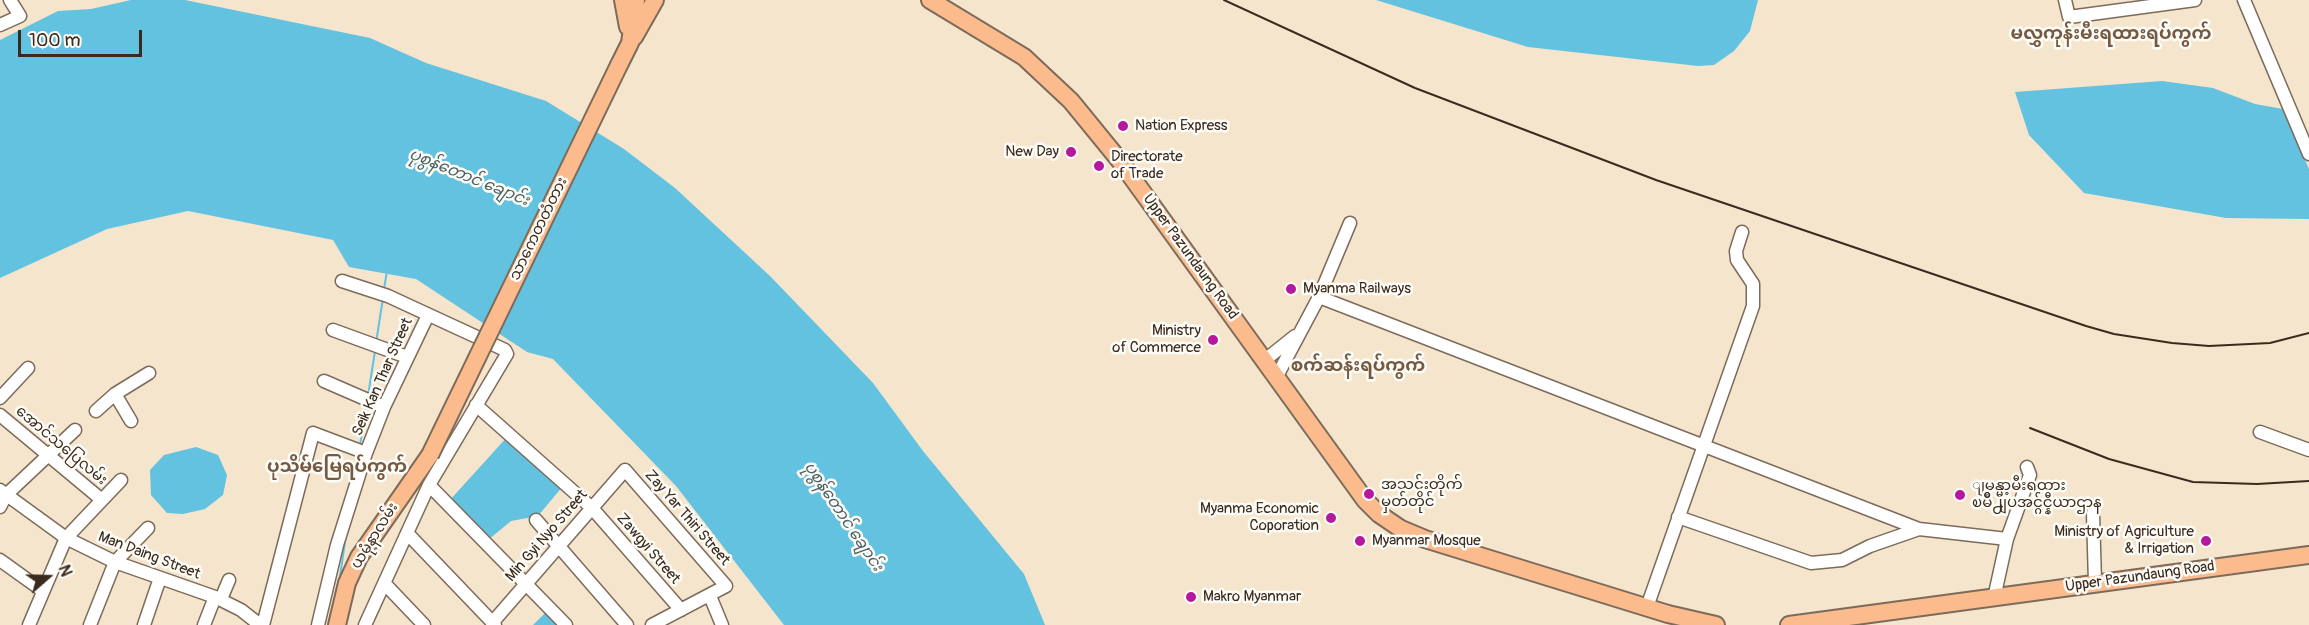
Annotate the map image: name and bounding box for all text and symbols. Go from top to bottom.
scale bar [21,18,146,56]
district label: မလွှကုန်းမီးရထားရပ်ကွက် [2011,23,2211,45]
text: 100 m [29,29,81,52]
place label: Nation Express [1135,117,1228,135]
marker: Nation Express [1116,119,1130,133]
place label: New Day [1005,143,1059,161]
water label: ပုစွန်တောင် ချောင်း [406,145,532,211]
marker: New Day [1064,145,1078,159]
place label: Directorate of Trade [1111,148,1183,183]
marker: Directorate of Trade [1092,159,1106,173]
street label: သာကေတတံတား [506,175,572,283]
street label: Upper Pazundaung Road [1138,191,1242,323]
place label: Myanma Railways [1303,280,1411,298]
marker: Myanma Railways [1284,282,1298,296]
street label: Seik Kan Thar Street [349,315,417,439]
place label: Ministry of Commerce [1112,322,1201,357]
marker: Ministry of Commerce [1206,333,1220,347]
district label: စက်ဆန်းရပ်ကွက် [1291,355,1425,377]
street label: အောင်သပြေလမ်း [12,403,110,489]
district label: ပုသိမ်မြေရပ်ကွက် [267,456,407,478]
water label: ပုစွန်တောင် ချောင်း [799,459,887,575]
street label: Zay Yar Thiri Street [641,467,733,569]
place label: အသင်းတိုက် မှတ်တိုင် [1381,476,1463,511]
place label: ျမန္မာ့မီးရထား ၿမိဳ႕ျပအင္ဂ်င္နီယာဌာန [1972,477,2102,512]
street label: Min Gyi Nyo Street [502,486,592,586]
marker: အသင်းတိုက် မှတ်တိုင် [1362,487,1376,501]
marker: ျမန္မာ့မီးရထား ၿမိဳ႕ျပအင္ဂ်င္နီယာဌာန [1953,488,1967,502]
street label: ယမုံနာလမ်း [348,500,402,572]
place label: Myanma Economic Coporation [1200,500,1319,535]
street label: Zawgyi Street [612,510,684,588]
marker: Myanma Economic Coporation [1324,511,1338,525]
place label: Ministry of Agriculture & Irrigation [2054,523,2194,558]
street label: Man Daing Street [95,528,203,584]
place label: Myanmar Mosque [1372,532,1481,550]
marker: Myanmar Mosque [1353,534,1367,548]
marker: Ministry of Agriculture & Irrigation [2199,534,2213,548]
north arrow [18,547,78,607]
street label: Upper Pazundaung Road [2064,558,2216,596]
text: N [54,562,76,579]
place label: Makro Myanmar [1203,588,1301,606]
marker: Makro Myanmar [1184,590,1198,604]

